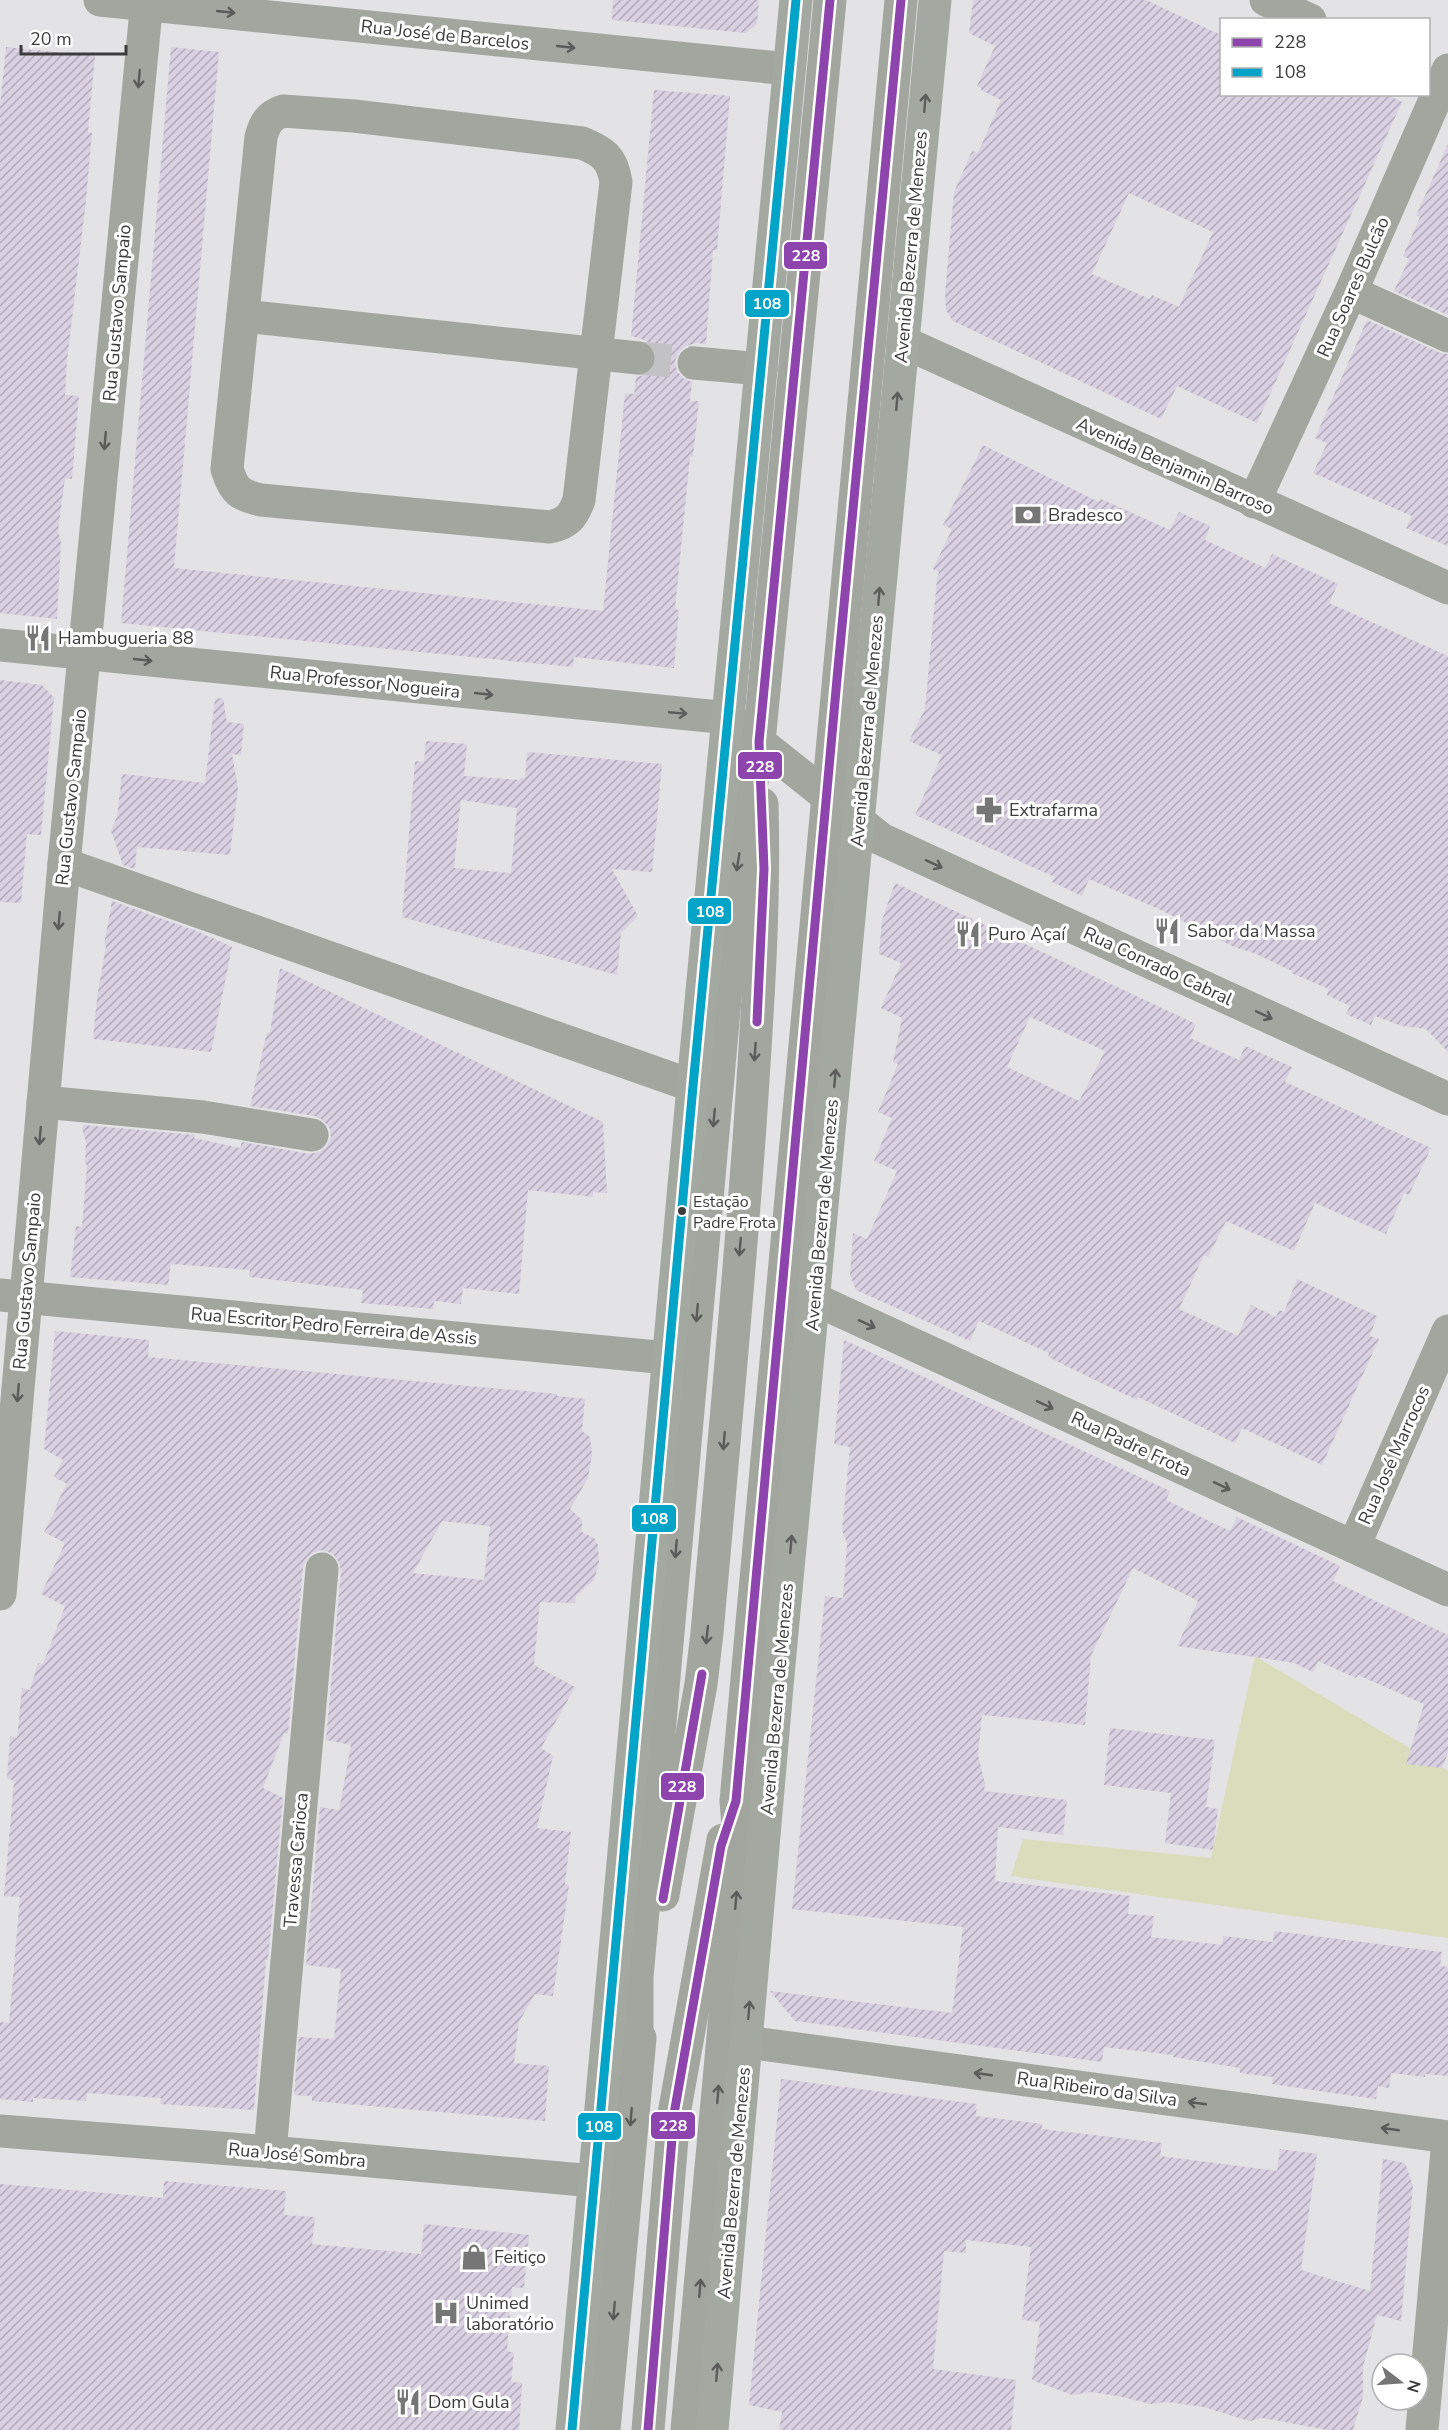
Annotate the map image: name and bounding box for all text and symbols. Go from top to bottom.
one-way arrow [215,7,235,18]
street label: Rua José de Barcelos [360,14,530,56]
scale bar [21,18,126,56]
legend [1220,18,1430,96]
text: 20 m [30,27,72,51]
text: 228 [1274,30,1306,54]
one-way arrow [555,42,575,53]
text: 108 [1274,60,1306,84]
one-way arrow [133,69,144,89]
one-way arrow [920,93,931,113]
street label: Avenida Bezerra de Menezes [889,130,933,364]
street label: Rua Soares Bulcão [1311,213,1395,361]
street label: Rua Gustavo Sampaio [97,223,137,403]
line badge: 228 [783,241,828,270]
text: 228 [792,245,820,267]
line badge: 108 [744,289,790,318]
text: 108 [753,293,781,315]
one-way arrow [892,392,903,412]
street label: Avenida Benjamin Barroso [1072,412,1278,520]
one-way arrow [99,430,110,450]
bank icon: Bradesco [1013,500,1043,530]
place label: Bradesco [1048,503,1123,527]
one-way arrow [874,586,885,606]
street label: Avenida Bezerra de Menezes [845,614,889,848]
restaurant icon: Hambugueria 88 [23,623,53,653]
place label: Hambugueria 88 [58,626,194,650]
one-way arrow [133,655,153,666]
street label: Rua Professor Nogueira [269,660,461,704]
one-way arrow [473,689,493,700]
street label: Rua Gustavo Sampaio [50,707,92,887]
one-way arrow [667,708,687,719]
line badge: 228 [737,751,783,780]
text: 228 [746,756,774,778]
pharmacy icon: Extrafarma [974,795,1004,825]
place label: Extrafarma [1009,798,1098,822]
one-way arrow [732,851,743,871]
one-way arrow [924,858,942,870]
line badge: 108 [687,897,732,925]
text: 108 [696,901,724,923]
one-way arrow [53,911,64,930]
restaurant icon: Sabor da Massa [1152,916,1182,946]
restaurant icon: Puro Açaí [953,919,983,949]
place label: Sabor da Massa [1187,919,1316,943]
street label: Rua Conrado Cabral [1079,921,1237,1011]
place label: Puro Açaí [988,922,1066,946]
one-way arrow [1254,1009,1272,1021]
one-way arrow [749,1042,760,1062]
one-way arrow [830,1069,841,1089]
street label: Avenida Bezerra de Menezes [800,1098,844,1332]
one-way arrow [708,1108,719,1128]
one-way arrow [34,1126,45,1146]
street label: Rua Gustavo Sampaio [7,1191,47,1371]
place label: Estação Padre Frota [693,1191,776,1234]
marker: Estação Padre Frota [676,1205,688,1217]
one-way arrow [735,1236,746,1256]
street label: Rua Escritor Pedro Ferreira de Assis [190,1302,478,1350]
one-way arrow [691,1302,702,1322]
one-way arrow [858,1318,876,1330]
street label: Rua José Marrocos [1353,1382,1435,1528]
one-way arrow [12,1383,23,1403]
one-way arrow [1035,1399,1053,1411]
street label: Rua Padre Frota [1067,1406,1195,1482]
one-way arrow [718,1430,729,1450]
one-way arrow [1213,1480,1231,1492]
line badge: 108 [631,1504,677,1533]
text: 108 [640,1508,668,1530]
one-way arrow [786,1535,797,1555]
one-way arrow [670,1538,681,1558]
street label: Avenida Bezerra de Menezes [755,1582,799,1816]
one-way arrow [701,1625,712,1645]
line badge: 228 [660,1772,705,1801]
text: 228 [668,1776,696,1798]
street label: Travessa Carioca [278,1792,314,1928]
one-way arrow [731,1890,742,1910]
one-way arrow [744,2001,755,2021]
street label: Avenida Bezerra de Menezes [712,2066,756,2300]
street label: Rua Ribeiro da Silva [1015,2066,1179,2112]
one-way arrow [973,2068,993,2079]
one-way arrow [713,2084,724,2104]
one-way arrow [1187,2097,1207,2108]
one-way arrow [625,2107,636,2127]
line badge: 228 [650,2111,696,2140]
line badge: 108 [577,2112,622,2141]
text: 228 [659,2115,687,2137]
text: 108 [585,2116,613,2138]
one-way arrow [1381,2124,1400,2135]
street label: Rua José Sombra [227,2137,367,2173]
shop icon: Feitiço [459,2242,489,2272]
place label: Feitiço [494,2245,546,2269]
one-way arrow [695,2279,706,2299]
place label: Unimed laboratório [466,2291,554,2336]
hospital icon: Unimed laboratório [431,2298,461,2328]
one-way arrow [608,2301,619,2321]
north arrow [1370,2352,1430,2412]
one-way arrow [712,2362,723,2382]
text: N [1401,2377,1426,2395]
restaurant icon: Dom Gula [393,2387,423,2417]
place label: Dom Gula [428,2390,509,2414]

